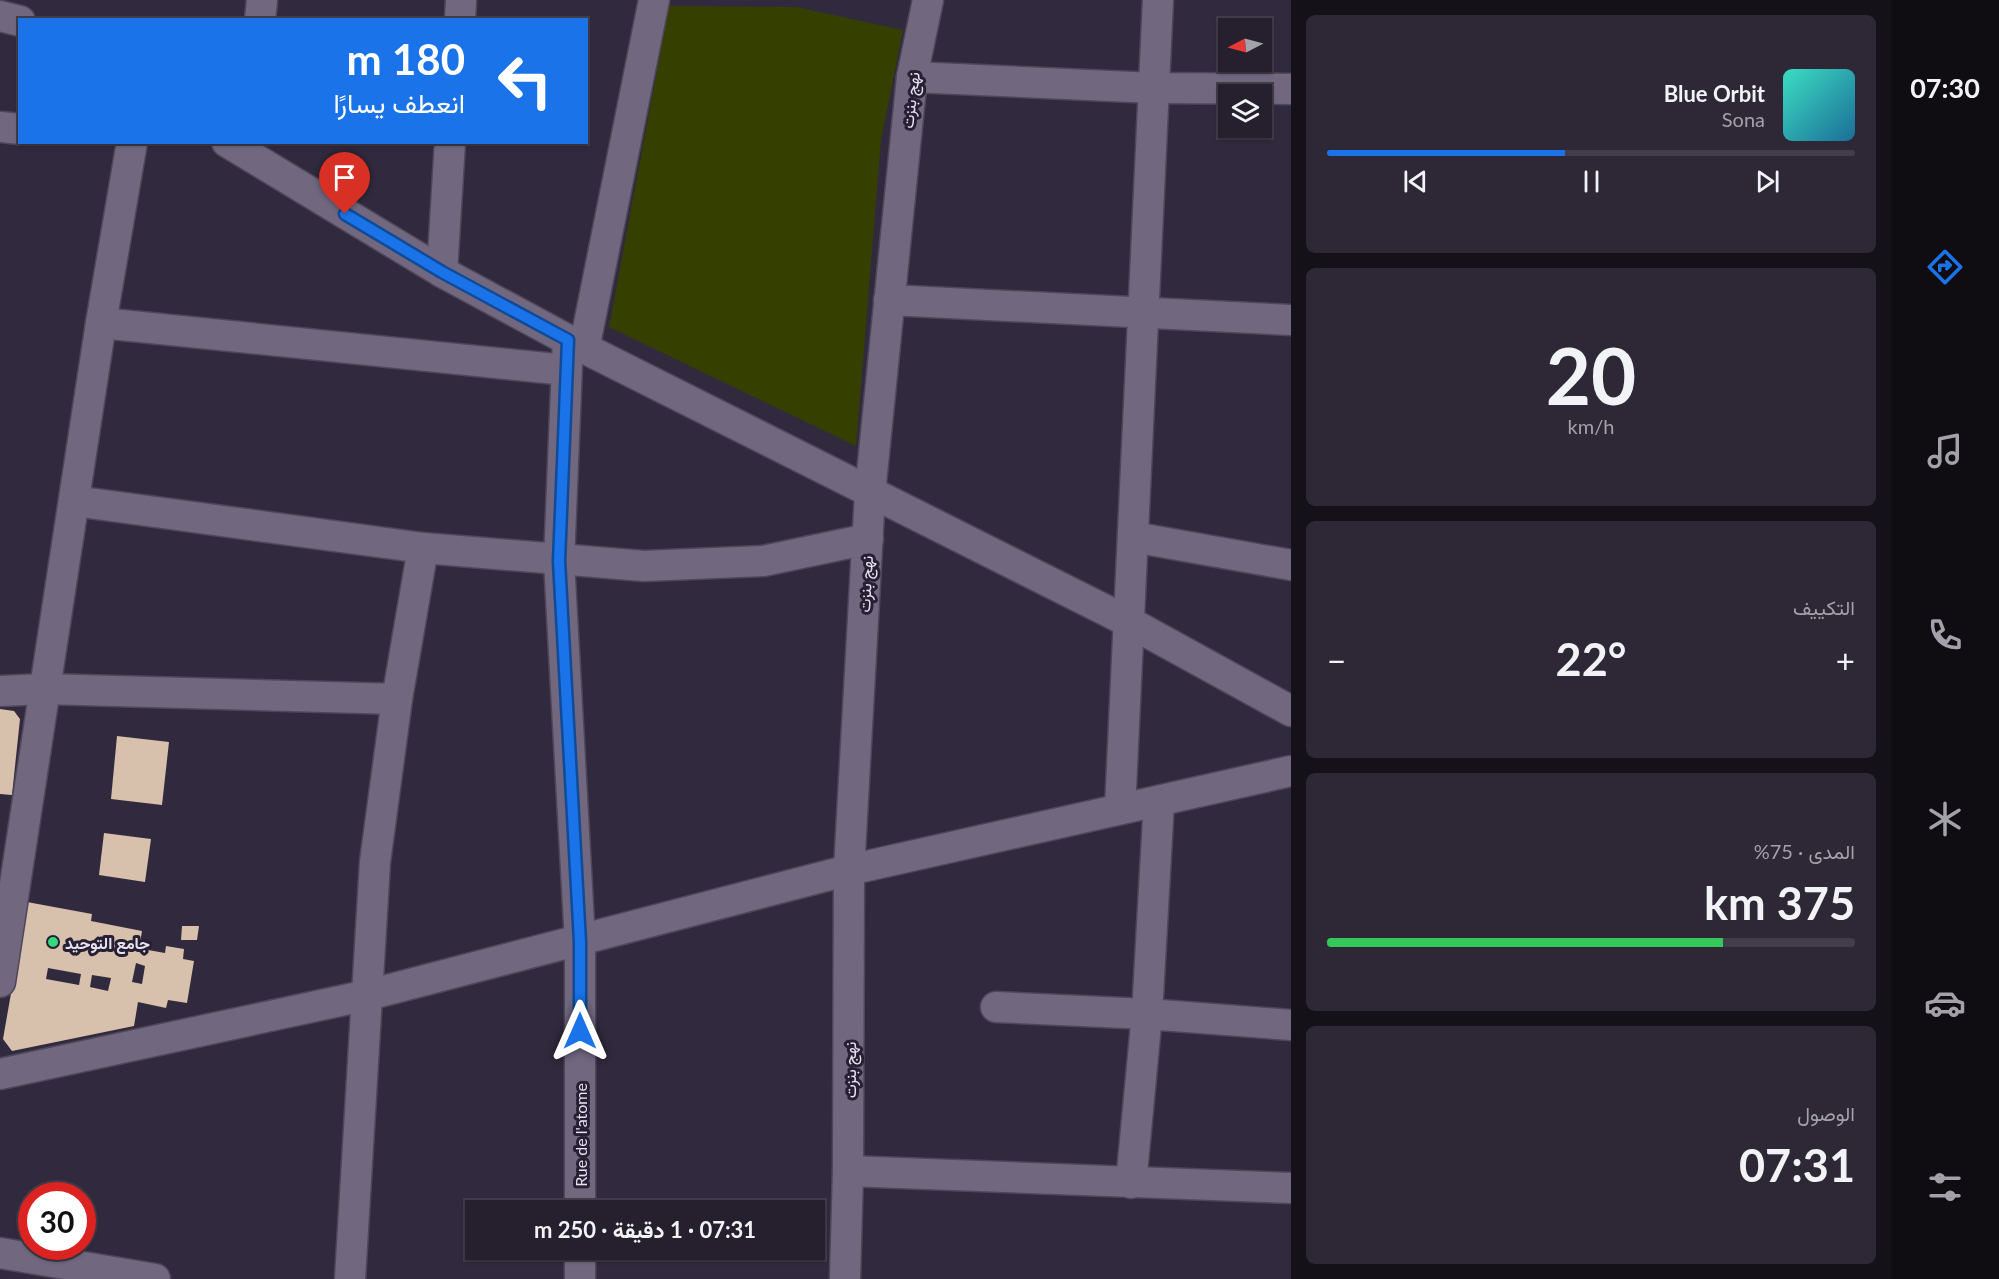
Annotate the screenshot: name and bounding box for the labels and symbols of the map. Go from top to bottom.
north arrow [1218,18,1272,72]
street label: نهج بنزت [897,71,926,130]
pin [319,152,370,214]
street label: نهج بنزت [854,555,879,613]
place label: جامع التوحيد [65,933,150,955]
marker: جامع التوحيد [46,935,60,949]
position arrow [548,999,612,1063]
street label: نهج بنزت [840,1042,862,1098]
street label: Rue de l'atome [571,1083,590,1187]
speed limit sign: 30 [18,1182,96,1260]

